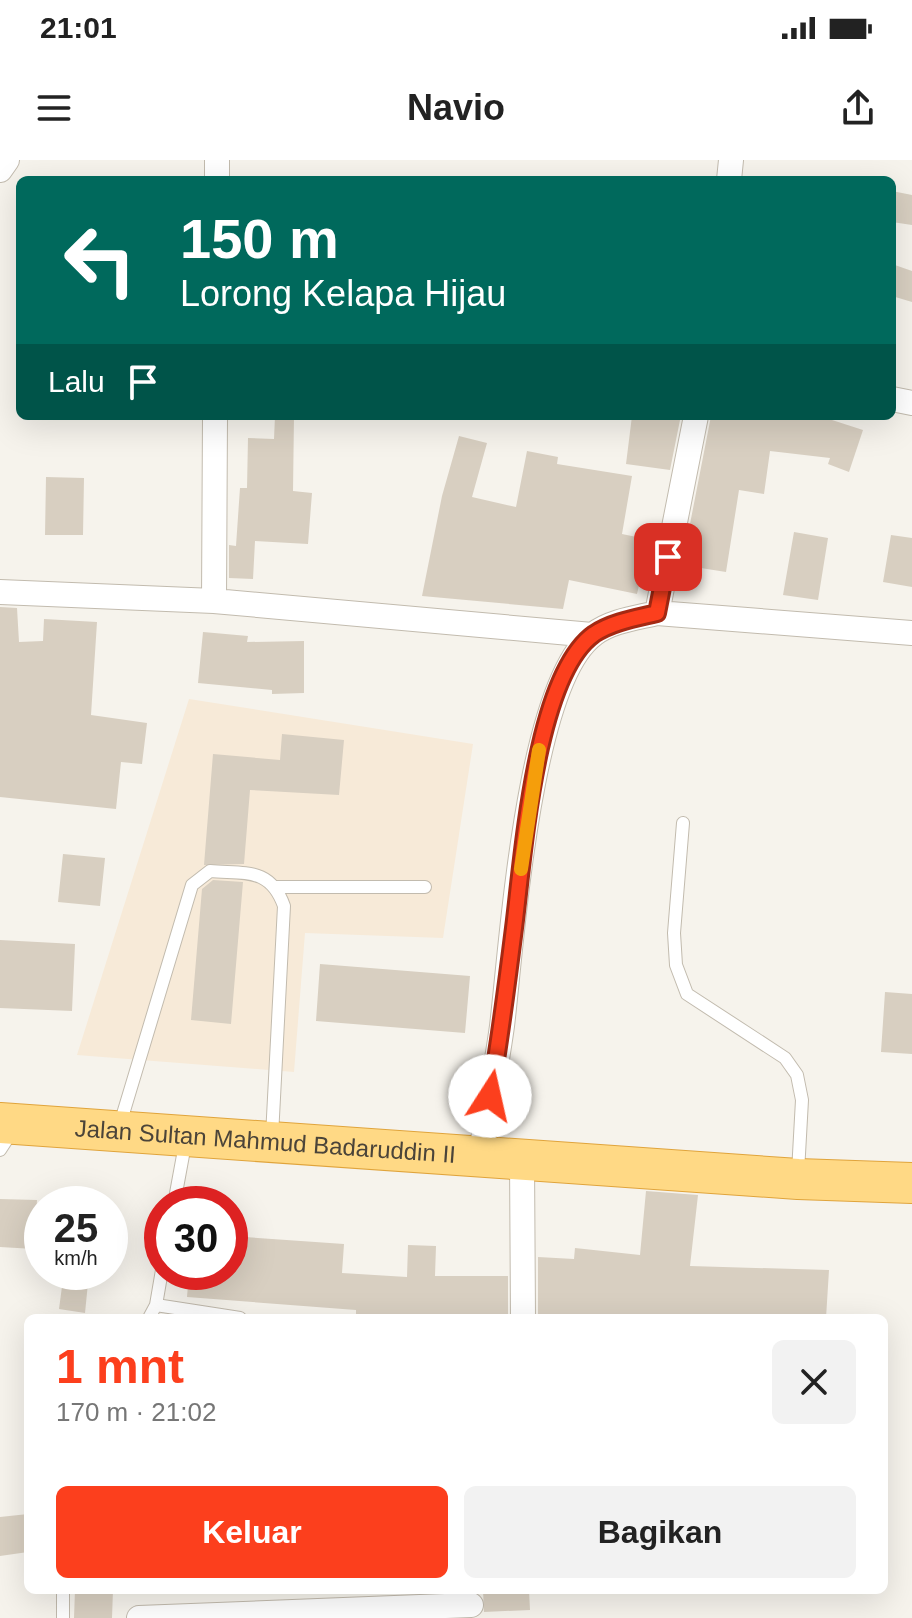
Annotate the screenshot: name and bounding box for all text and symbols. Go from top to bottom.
text: 21:01 [40,11,117,44]
icon: menu [32,86,76,130]
icon: share [836,86,880,130]
text: Navio [407,87,505,128]
text: 150 m [180,207,339,270]
icon: left [48,208,152,312]
text: Lorong Kelapa Hijau [180,273,506,314]
icon: arrive [121,360,165,404]
text: Lalu [48,365,105,398]
pin [634,523,702,591]
icon: arrive [646,535,690,579]
position arrow [448,1054,532,1138]
street label: Jalan Sultan Mahmud Badaruddin II [74,1114,457,1168]
speed limit sign: 30 [144,1186,248,1290]
text: 25 [54,1206,98,1250]
text: km/h [54,1247,98,1269]
text: 1 mnt [56,1340,184,1393]
button: close [772,1340,856,1424]
text: 170 m · 21:02 [56,1397,216,1427]
button: Keluar [56,1486,448,1578]
button: Bagikan [464,1486,856,1578]

